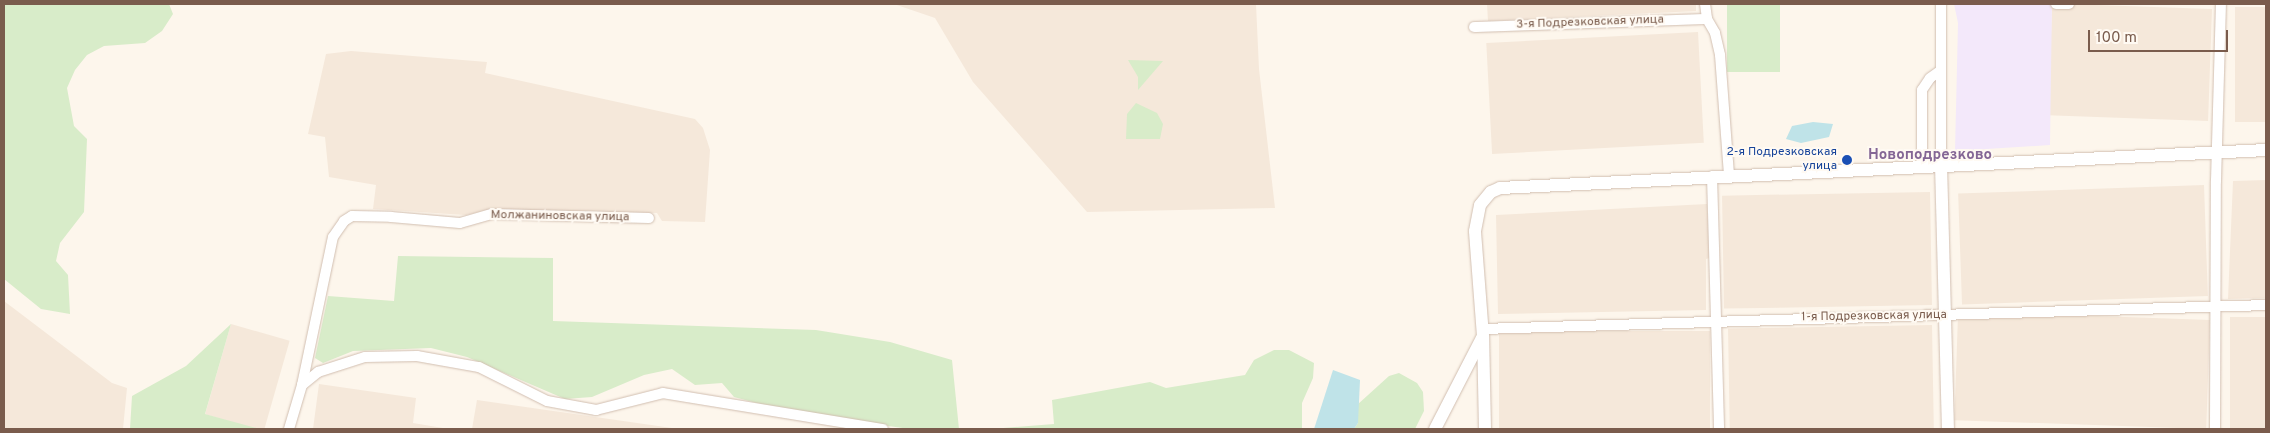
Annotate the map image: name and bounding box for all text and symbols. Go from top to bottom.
street label: 3-я Подрезковская улица [1516,13,1664,33]
scale bar [2090,20,2230,52]
text: 100 m [2096,29,2137,48]
place label: 2-я Подрезковская улица [1726,146,1837,174]
district label: Новоподрезково [1868,147,1992,165]
marker: 2-я Подрезковская улица [1841,154,1853,166]
street label: Молжаниновская улица [491,209,629,225]
street label: 1-я Подрезковская улица [1801,309,1947,325]

